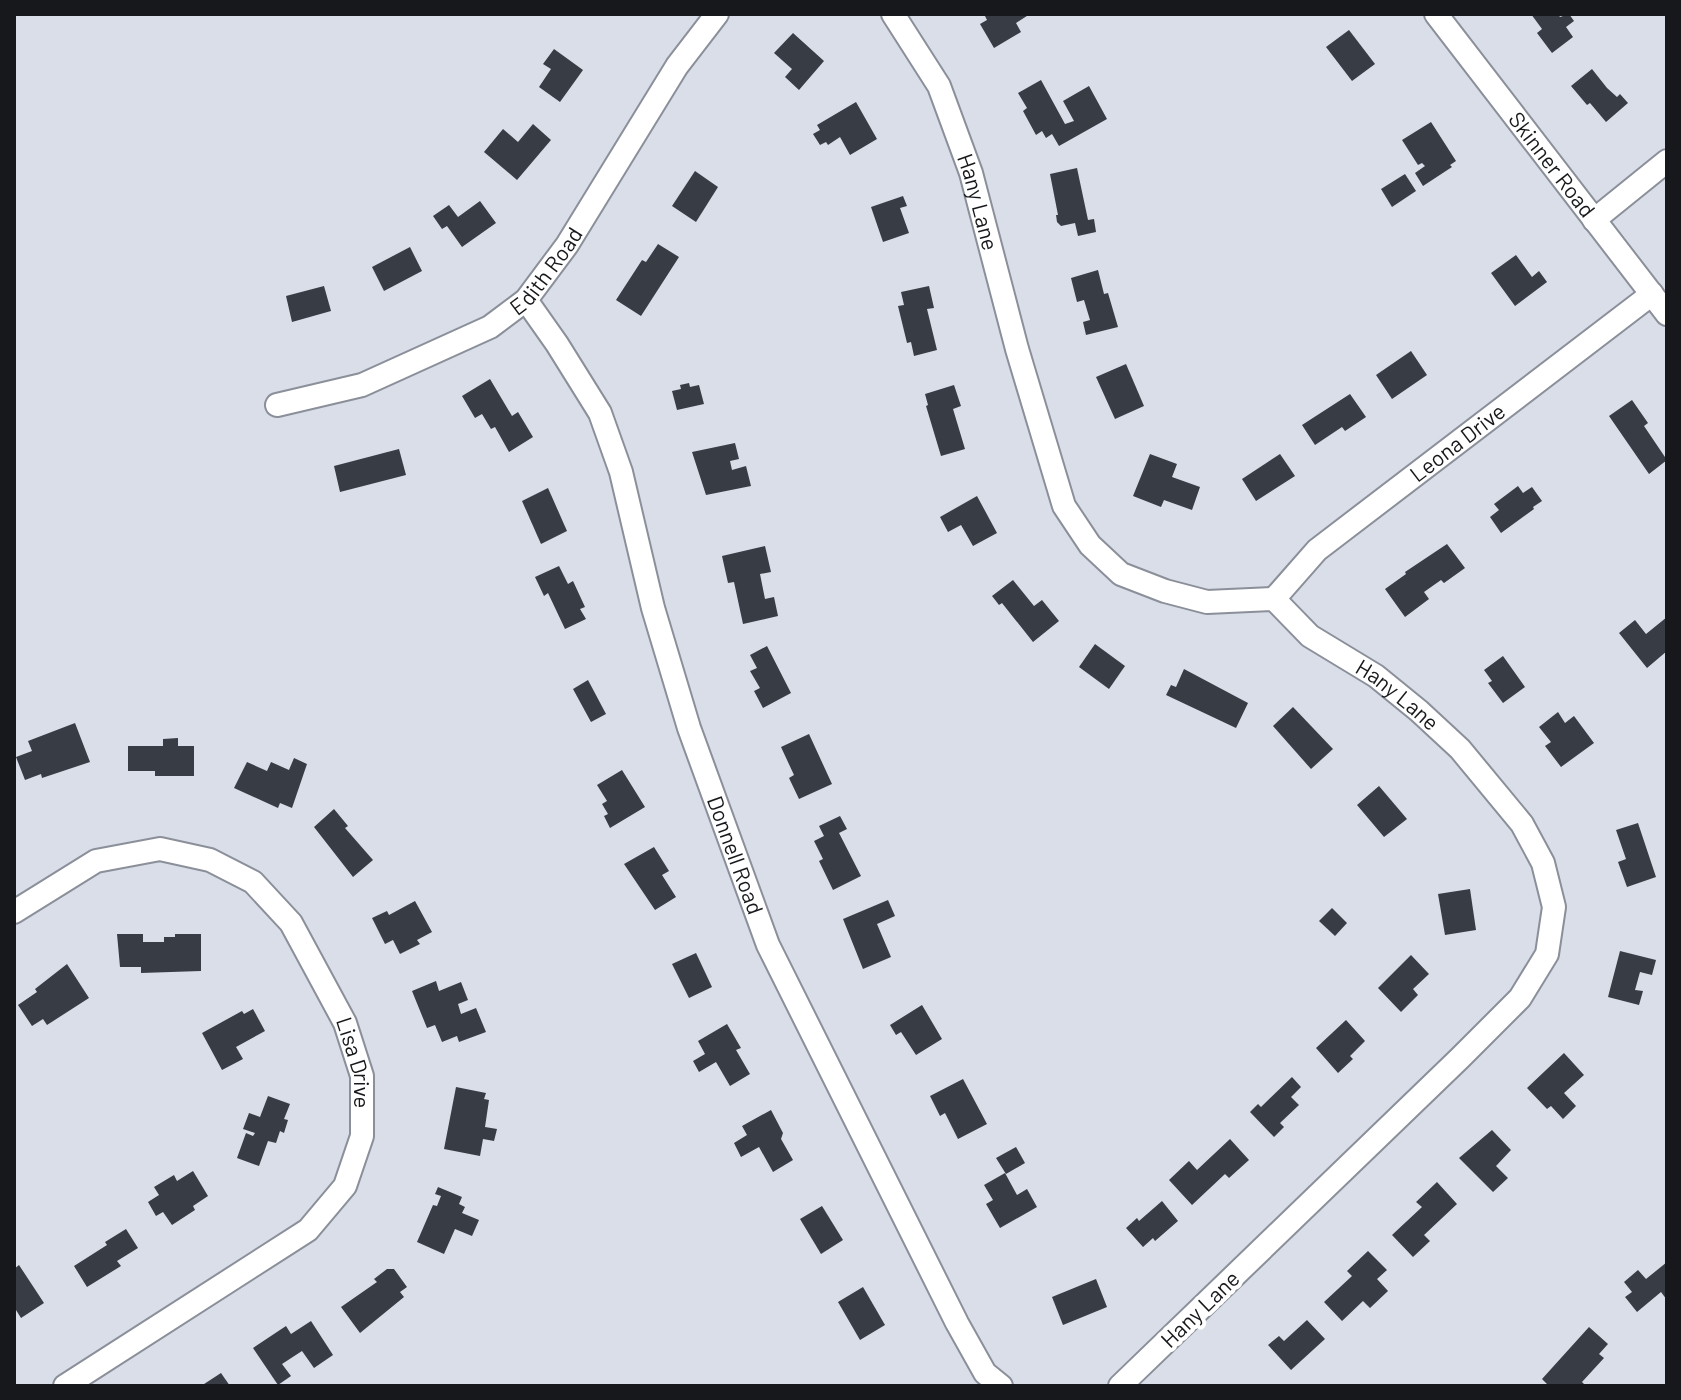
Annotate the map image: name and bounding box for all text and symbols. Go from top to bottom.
street label: Skinner Road [1504,106,1601,222]
street label: Hany Lane [953,150,1005,253]
street label: Edith Road [504,222,587,320]
street label: Leona Drive [1404,397,1510,486]
street label: Hany Lane [1352,653,1445,735]
street label: Donnell Road [703,792,770,918]
street label: Lisa Drive [332,1014,376,1108]
street label: Hany Lane [1155,1265,1244,1352]

